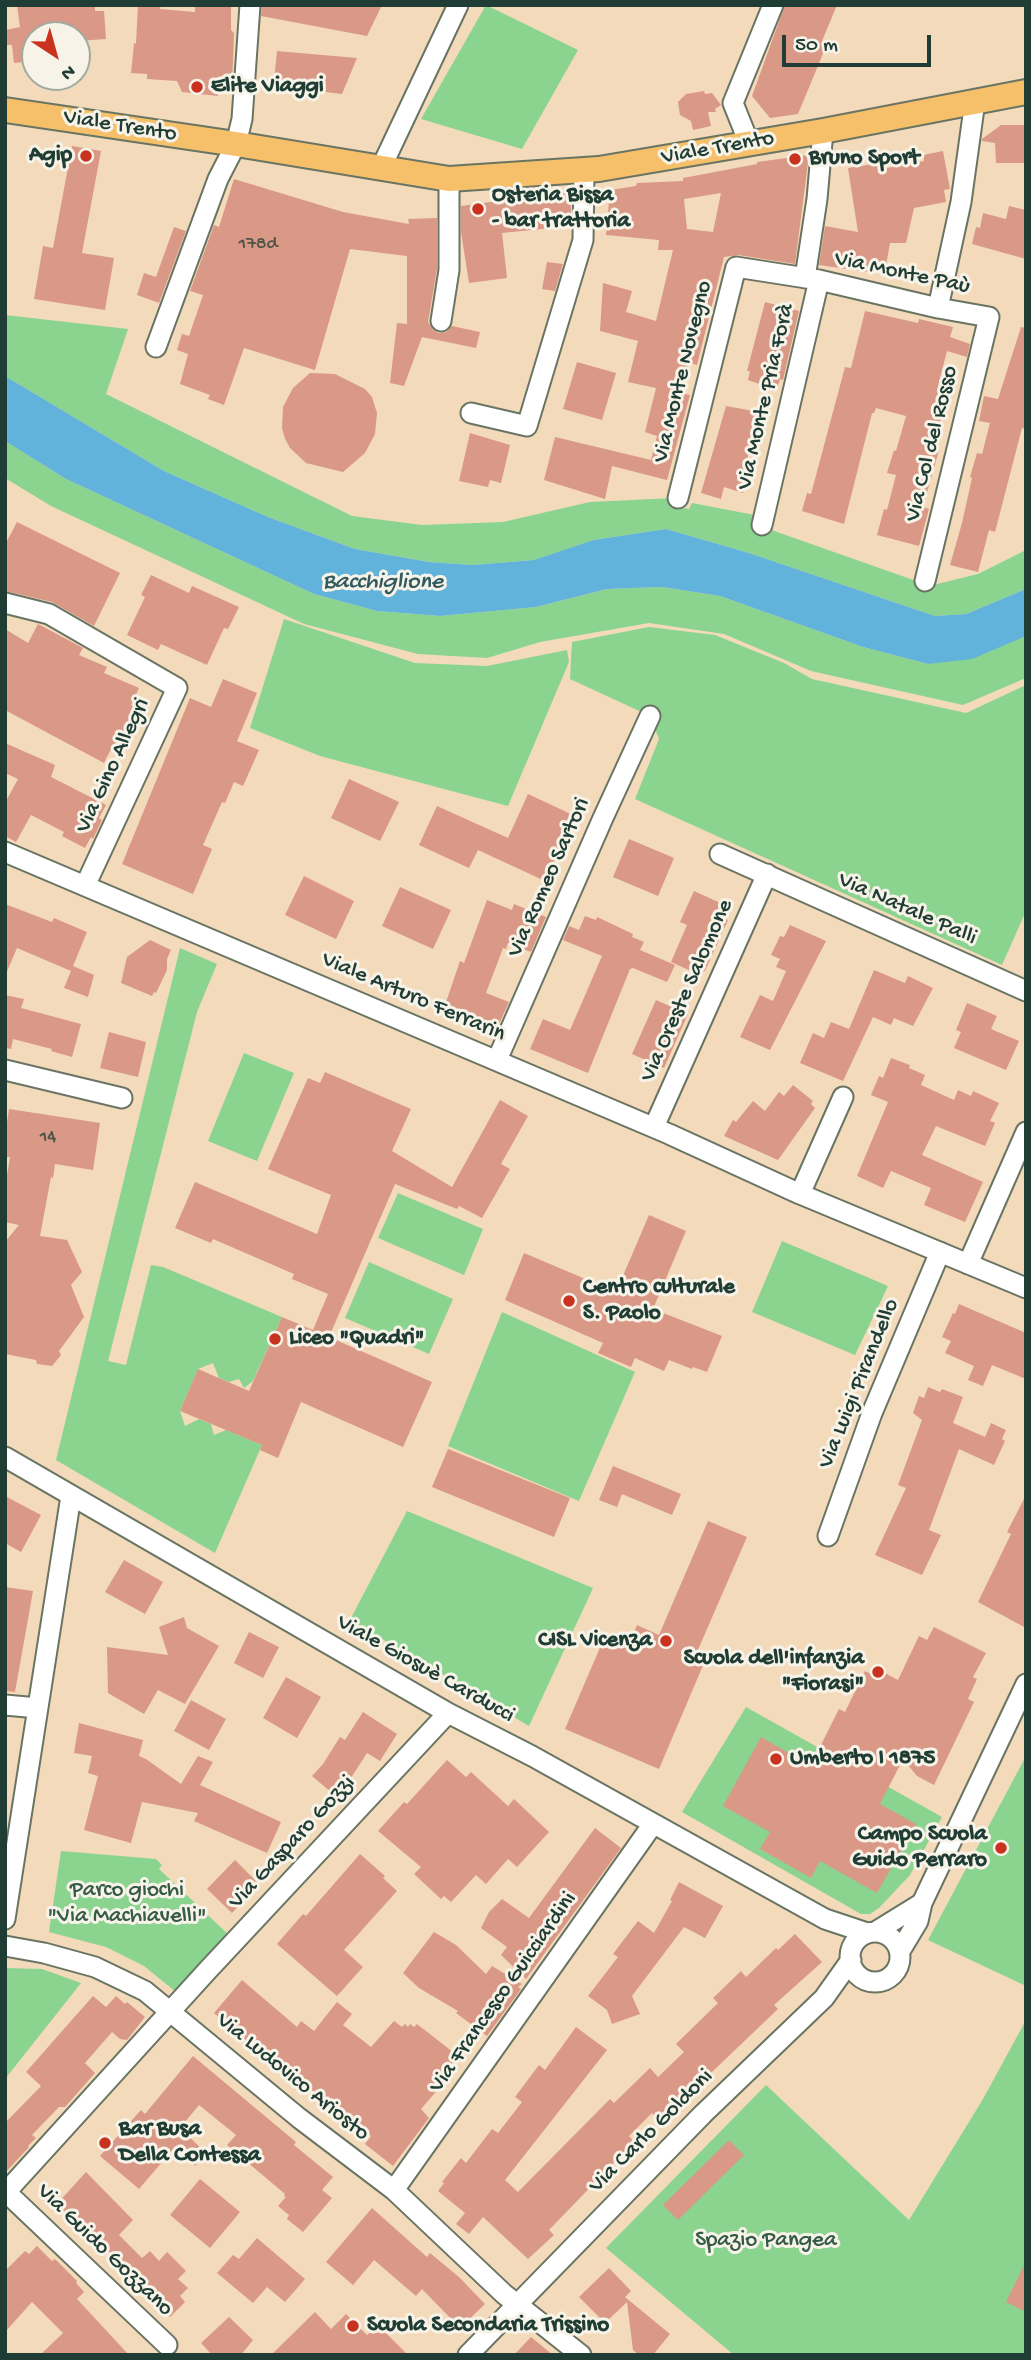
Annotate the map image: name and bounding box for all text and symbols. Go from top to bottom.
north arrow [21,21,91,91]
scale bar [786,21,935,65]
text: 50 m [795,34,838,59]
text: N [56,59,79,85]
place label: Elite Viaggi [211,73,324,101]
marker: Elite Viaggi [189,79,205,95]
street label: Viale Trento [62,104,178,150]
street label: Viale Trento [659,126,777,172]
place label: Agip [29,142,72,170]
place label: Bruno Sport [809,145,919,173]
marker: Agip [78,148,94,164]
marker: Bruno Sport [787,151,803,167]
place label: Osteria Bissa - bar trattoria [492,182,630,236]
marker: Osteria Bissa - bar trattoria [470,201,486,217]
house number: 178d [238,234,278,256]
street label: Via Monte Paù [832,246,972,302]
street label: Via Monte Novegno [648,278,720,466]
street label: Via Monte Pria Forà [732,301,802,493]
street label: Via Col del Rosso [900,363,966,525]
water label: Bacchiglione [323,569,443,597]
street label: Via Gino Allegri [71,694,157,838]
street label: Via Romeo Sartori [502,794,598,962]
street label: Via Natale Palli [833,867,981,953]
street label: Via Oreste Salomone [635,896,741,1086]
street label: Viale Arturo Ferrarin [317,947,509,1049]
house number: 14 [40,1127,56,1149]
place label: Centro culturale S. Paolo [583,1274,735,1328]
marker: Centro culturale S. Paolo [561,1293,577,1309]
street label: Via Luigi Pirandello [813,1295,907,1473]
place label: Liceo "Quadri" [289,1325,424,1353]
marker: Liceo "Quadri" [267,1331,283,1347]
street label: Viale Giosuè Carducci [331,1610,519,1730]
place label: CISL Vicenza [538,1627,652,1655]
marker: CISL Vicenza [658,1633,674,1649]
place label: Scuola dell'infanzia "Fiorasi" [684,1645,864,1699]
marker: Scuola dell'infanzia "Fiorasi" [870,1664,886,1680]
place label: Umberto I 1875 [790,1745,935,1773]
marker: Umberto I 1875 [768,1751,784,1767]
street label: Via Gasparo Gozzi [224,1770,362,1916]
place label: Campo Scuola Guido Perraro [852,1821,987,1875]
marker: Campo Scuola Guido Perraro [993,1840,1009,1856]
park label: Parco giochi "Via Machiavelli" [48,1877,206,1931]
street label: Via Francesco Guicciardini [424,1887,584,2099]
street label: Via Ludovico Ariosto [210,2008,374,2148]
street label: Via Carlo Goldoni [584,2064,720,2200]
place label: Bar Busa Della Contessa [119,2116,261,2170]
marker: Bar Busa Della Contessa [97,2135,113,2151]
street label: Via Guido Gozzano [30,2179,178,2323]
park label: Spazio Pangea [695,2227,837,2255]
place label: Scuola Secondaria Trissino [367,2312,609,2340]
marker: Scuola Secondaria Trissino [345,2318,361,2334]

